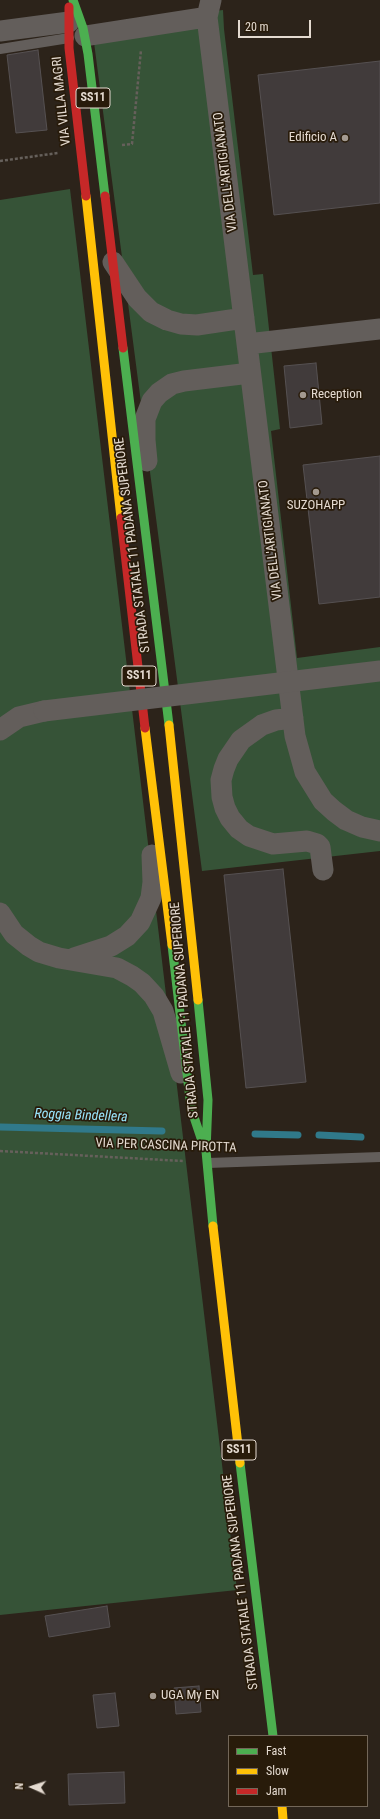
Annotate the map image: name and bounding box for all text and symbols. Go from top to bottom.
scale bar [240,12,313,38]
text: 20 m [245,20,269,34]
street label: VIA VILLA MAGRI [50,56,74,146]
road number: SS11 [76,88,110,108]
street label: VIA DELL'ARTIGIANATO [211,111,241,233]
place label: Edificio A [289,130,337,146]
marker: Edificio A [340,133,350,143]
place label: Reception [311,387,362,403]
marker: Reception [298,390,308,400]
street label: STRADA STATALE 11 PADANA SUPERIORE [112,436,154,654]
street label: VIA DELL'ARTIGIANATO [256,479,286,601]
marker: SUZOHAPP [311,487,321,497]
place label: SUZOHAPP [287,498,345,514]
road number: SS11 [122,666,156,686]
street label: STRADA STATALE 11 PADANA SUPERIORE [168,901,202,1119]
water label: Roggia Bindellera [34,1106,128,1126]
street label: VIA PER CASCINA PIROTTA [95,1136,237,1156]
road number: SS11 [222,1440,256,1460]
street label: STRADA STATALE 11 PADANA SUPERIORE [220,1473,262,1691]
place label: UGA My EN [161,1688,219,1704]
marker: UGA My EN [148,1691,158,1701]
legend [228,1735,368,1807]
text: Fast [266,1744,286,1758]
text: Slow [266,1764,289,1778]
north arrow [12,1767,52,1807]
text: N [13,1783,26,1790]
text: Jam [266,1784,287,1798]

